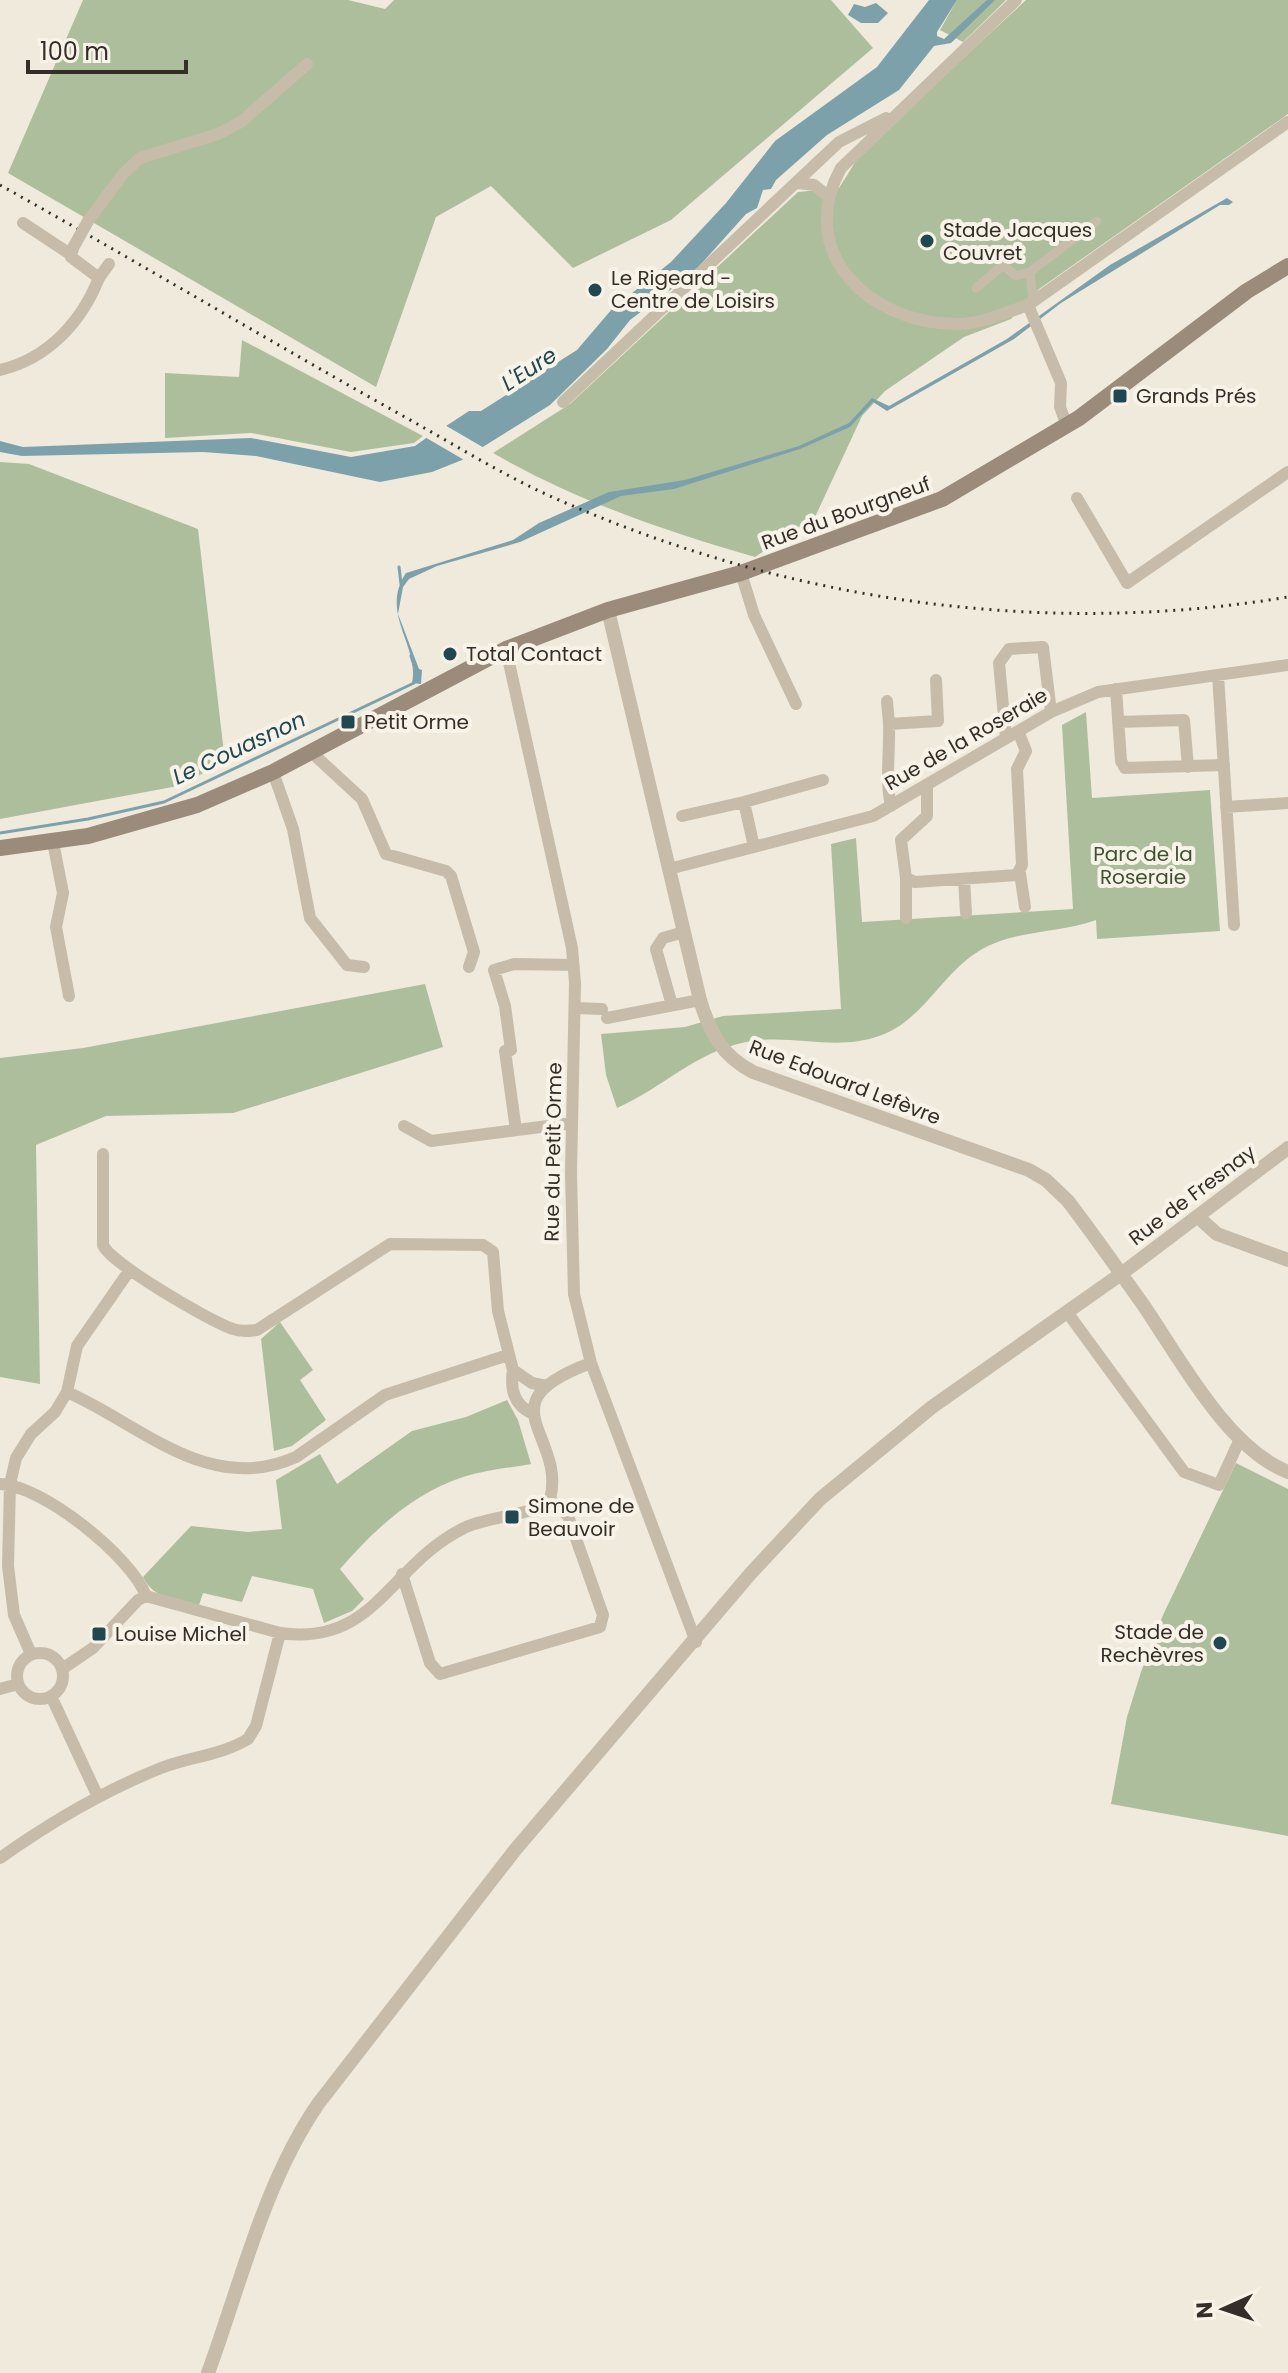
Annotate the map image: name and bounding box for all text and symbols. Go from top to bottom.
scale bar [28,24,186,74]
text: 100 m [40,35,109,68]
place label: Stade Jacques Couvret [943,216,1092,267]
marker: Stade Jacques Couvret [918,232,936,250]
place label: Le Rigeard - Centre de Loisirs [611,264,775,315]
marker: Le Rigeard - Centre de Loisirs [586,281,604,299]
water label: L'Eure [495,340,563,398]
place label: Grands Prés [1136,382,1257,410]
marker: Grands Prés [1111,387,1129,405]
street label: Rue du Bourgneuf [758,469,934,557]
place label: Total Contact [466,640,602,668]
marker: Total Contact [441,645,459,663]
street label: Rue de la Roseraie [879,681,1053,797]
water label: Le Couasnon [167,704,311,792]
place label: Petit Orme [364,708,469,736]
marker: Petit Orme [339,713,357,731]
park label: Parc de la Roseraie [1093,840,1193,891]
street label: Rue Edouard Lefèvre [745,1033,945,1131]
street label: Rue du Petit Orme [537,1062,569,1242]
street label: Rue de Fresnay [1123,1138,1261,1252]
place label: Simone de Beauvoir [528,1492,635,1543]
marker: Simone de Beauvoir [503,1508,521,1526]
place label: Stade de Rechèvres [1101,1618,1204,1669]
place label: Louise Michel [115,1620,247,1648]
marker: Louise Michel [90,1625,108,1643]
marker: Stade de Rechèvres [1211,1634,1229,1652]
north arrow [1184,2269,1264,2349]
text: N [1189,2301,1220,2319]

